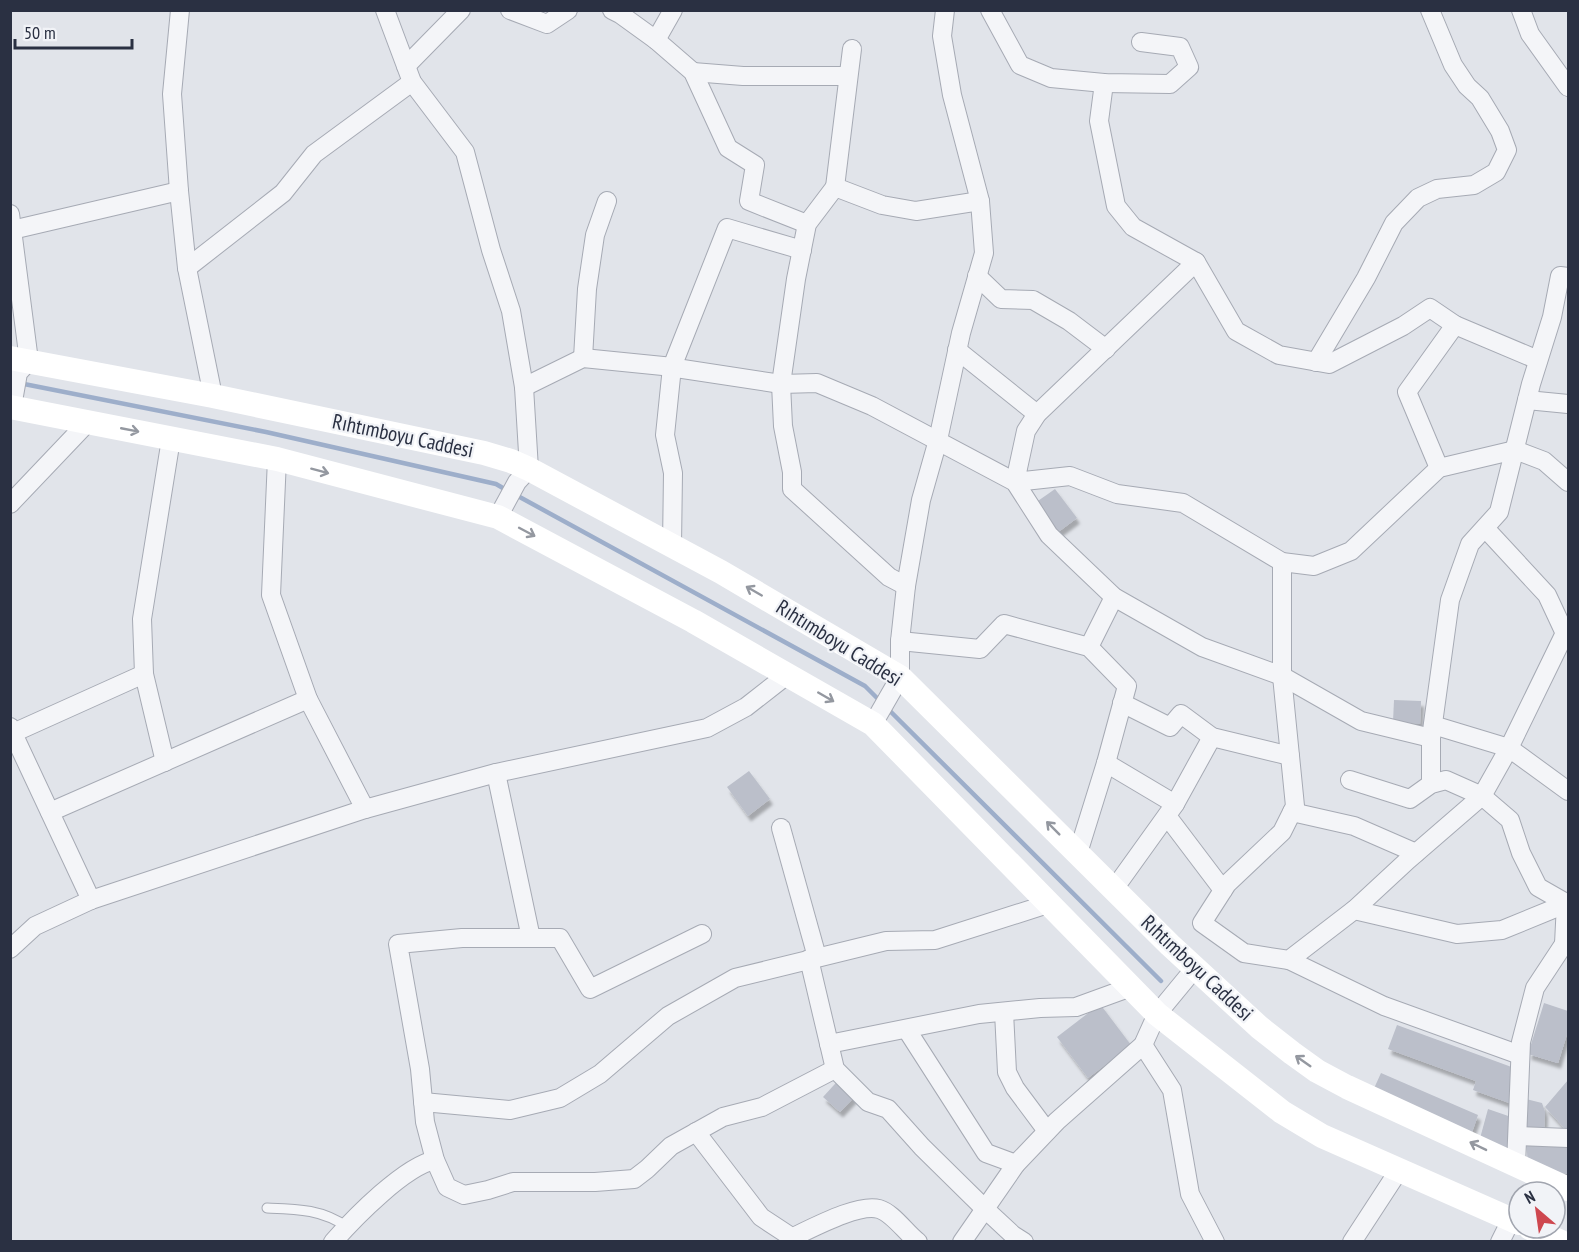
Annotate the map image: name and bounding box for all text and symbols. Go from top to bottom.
scale bar [15,12,132,50]
text: 50 m [24,21,56,44]
street label: Rıhtımboyu Caddesi [330,407,476,464]
one-way arrow [119,425,139,436]
one-way arrow [311,465,330,477]
one-way arrow [518,526,535,538]
one-way arrow [746,585,763,597]
street label: Rıhtımboyu Caddesi [771,593,907,692]
one-way arrow [817,692,834,704]
one-way arrow [1045,820,1060,835]
street label: Rıhtımboyu Caddesi [1136,909,1259,1026]
one-way arrow [1295,1055,1311,1067]
one-way arrow [1469,1140,1487,1151]
north arrow [1507,1180,1567,1240]
text: N [1521,1186,1538,1208]

